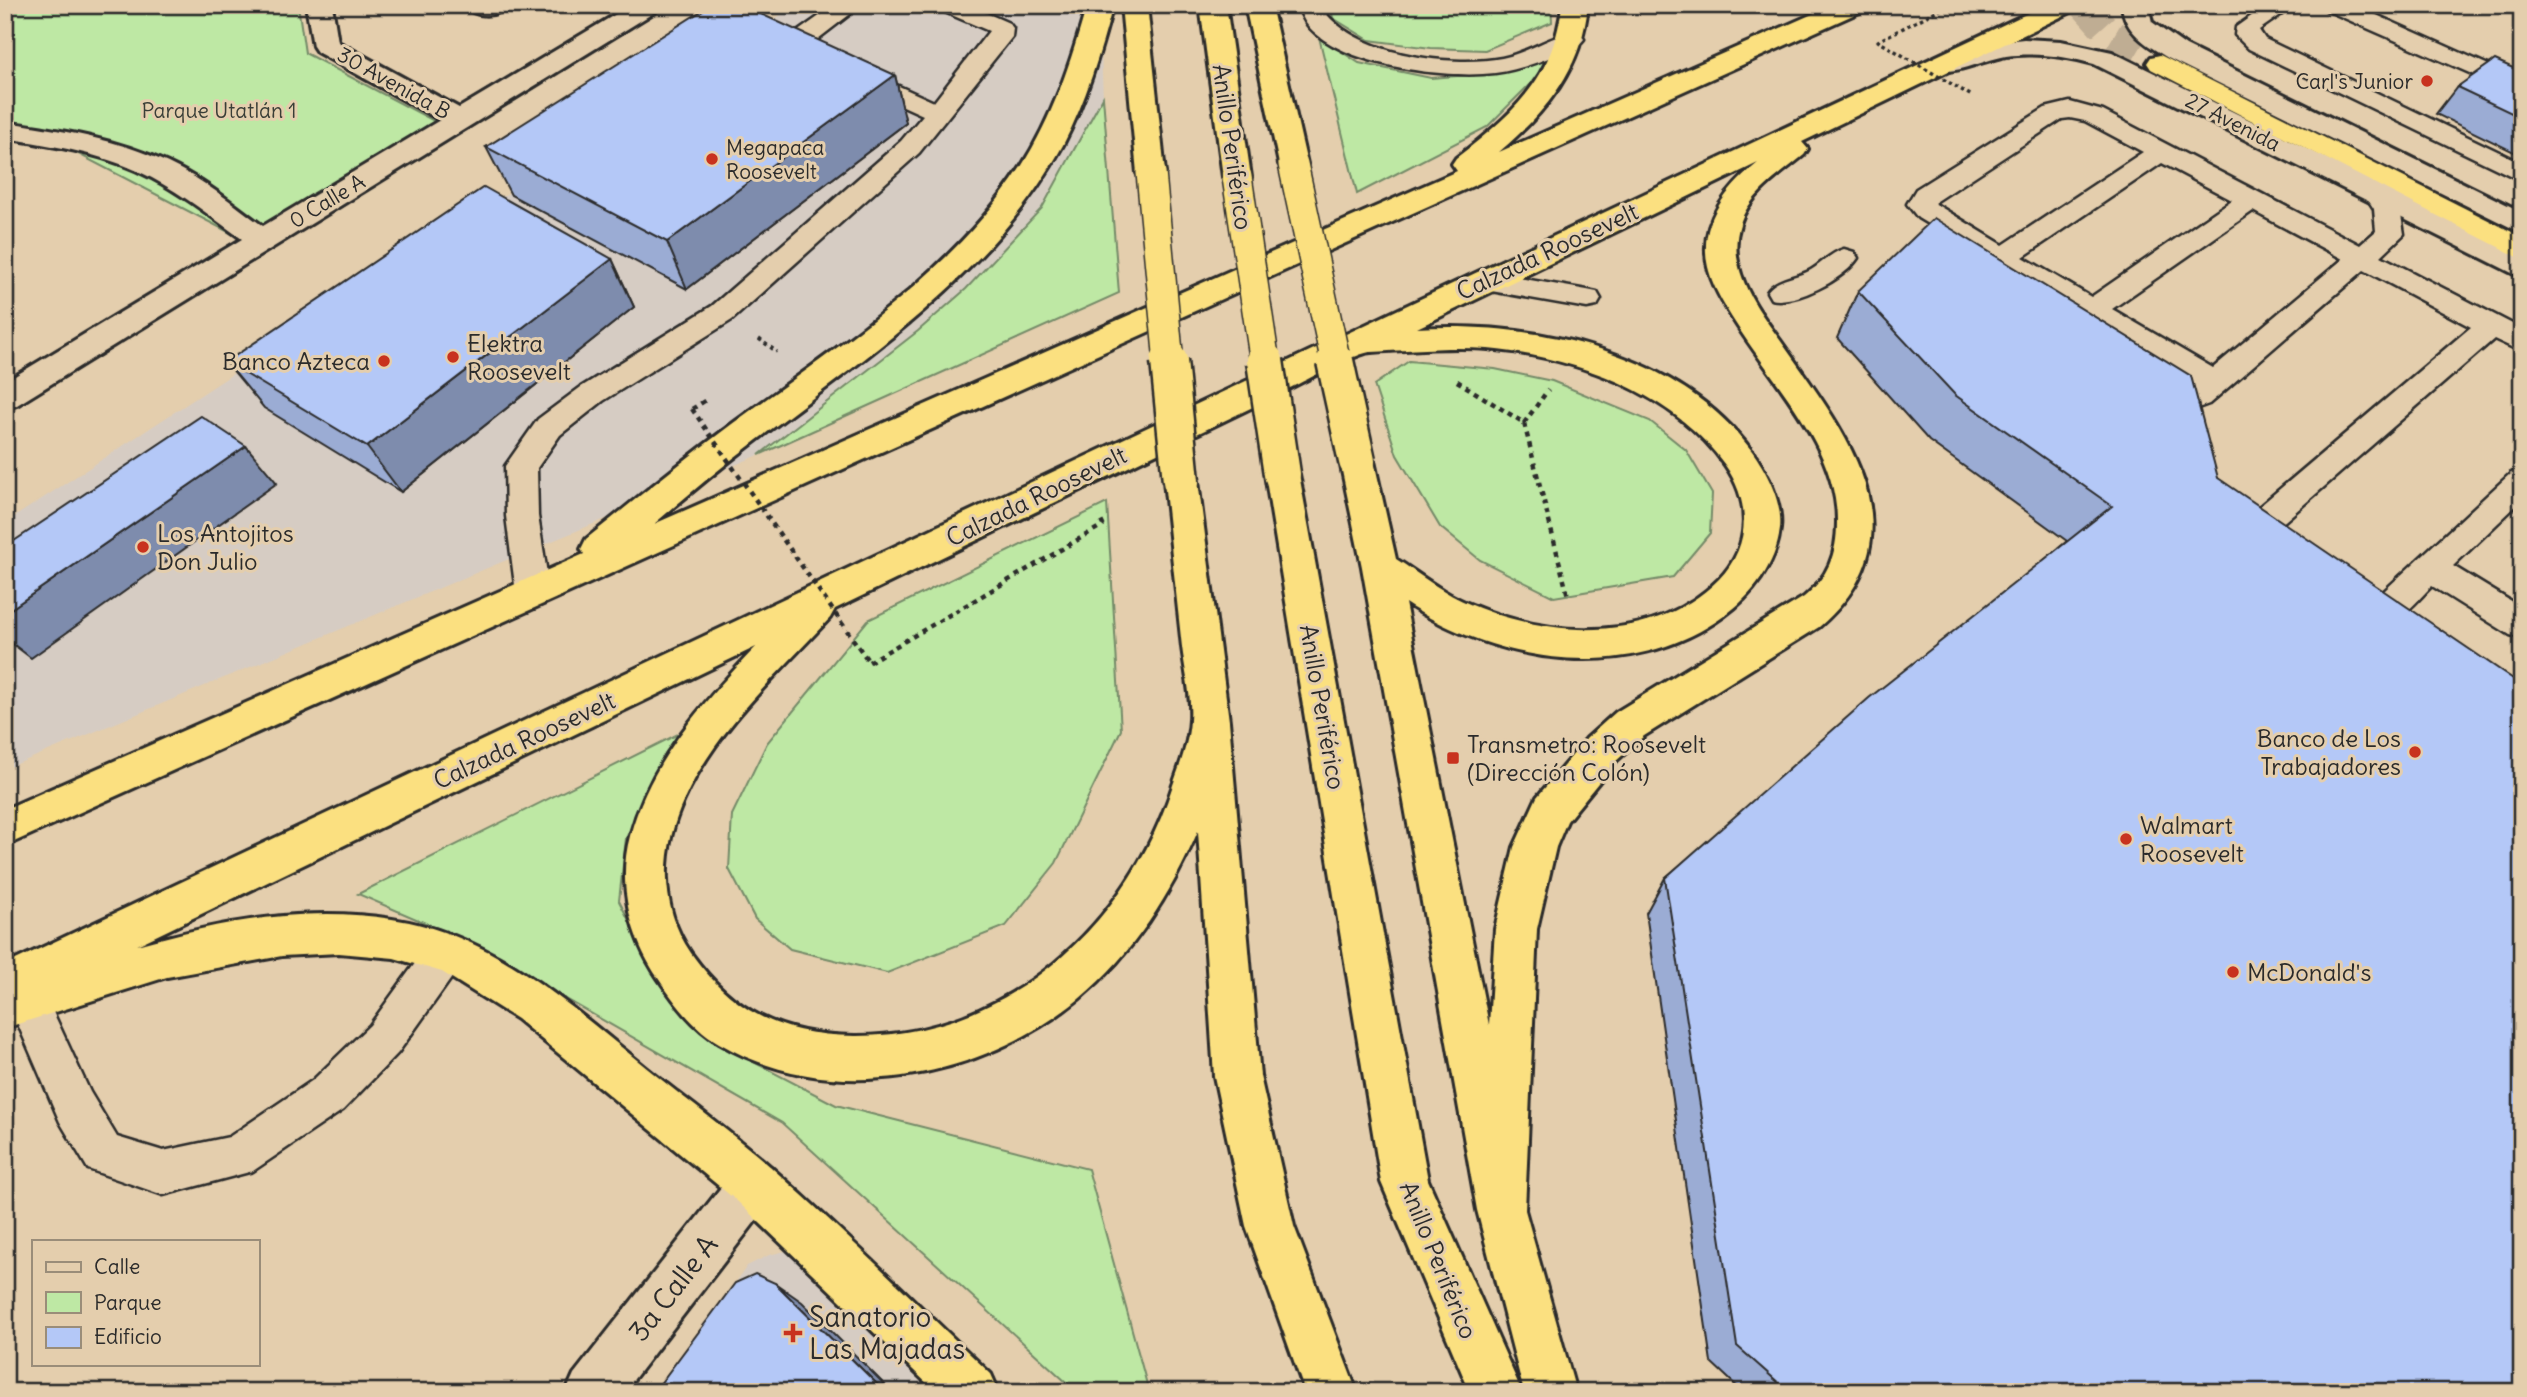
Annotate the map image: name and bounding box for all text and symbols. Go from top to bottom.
street label: 30 Avenida B [333,41,455,125]
street label: Anillo Periférico [1207,62,1259,232]
place label: Carl's Junior [2295,68,2413,95]
marker: Carl's Junior [2419,73,2435,89]
street label: 27 Avenida [2181,87,2285,157]
park label: Parque Utatlán 1 [141,97,297,124]
place label: Megapaca Roosevelt [726,134,824,185]
marker: Megapaca Roosevelt [704,151,720,167]
street label: 0 Calle A [284,168,370,234]
street label: Calzada Roosevelt [1451,196,1643,306]
place label: Elektra Roosevelt [467,328,571,386]
place label: Banco Azteca [222,346,370,376]
marker: Elektra Roosevelt [445,349,461,365]
marker: Banco Azteca [376,353,392,369]
street label: Calzada Roosevelt [941,439,1131,553]
place label: Los Antojitos Don Julio [157,518,294,576]
marker: Los Antojitos Don Julio [135,539,151,555]
street label: Anillo Periférico [1294,622,1352,792]
street label: Calzada Roosevelt [428,685,620,795]
place label: Banco de Los Trabajadores [2257,723,2401,781]
place label: Transmetro: Roosevelt (Dirección Colón) [1467,729,1706,787]
marker: Banco de Los Trabajadores [2407,744,2423,760]
marker: Transmetro: Roosevelt (Dirección Colón) [1445,750,1461,766]
place label: Walmart Roosevelt [2140,810,2244,868]
marker: Walmart Roosevelt [2118,831,2134,847]
place label: McDonald's [2247,957,2371,987]
marker: McDonald's [2225,964,2241,980]
street label: Anillo Periférico [1394,1177,1484,1343]
street label: 3a Calle A [620,1228,726,1348]
legend [32,1240,259,1366]
text: Calle [94,1253,140,1280]
text: Parque [94,1289,162,1316]
place label: Sanatorio Las Majadas [809,1299,965,1367]
text: Edificio [94,1323,162,1350]
marker: Sanatorio Las Majadas [783,1323,803,1343]

